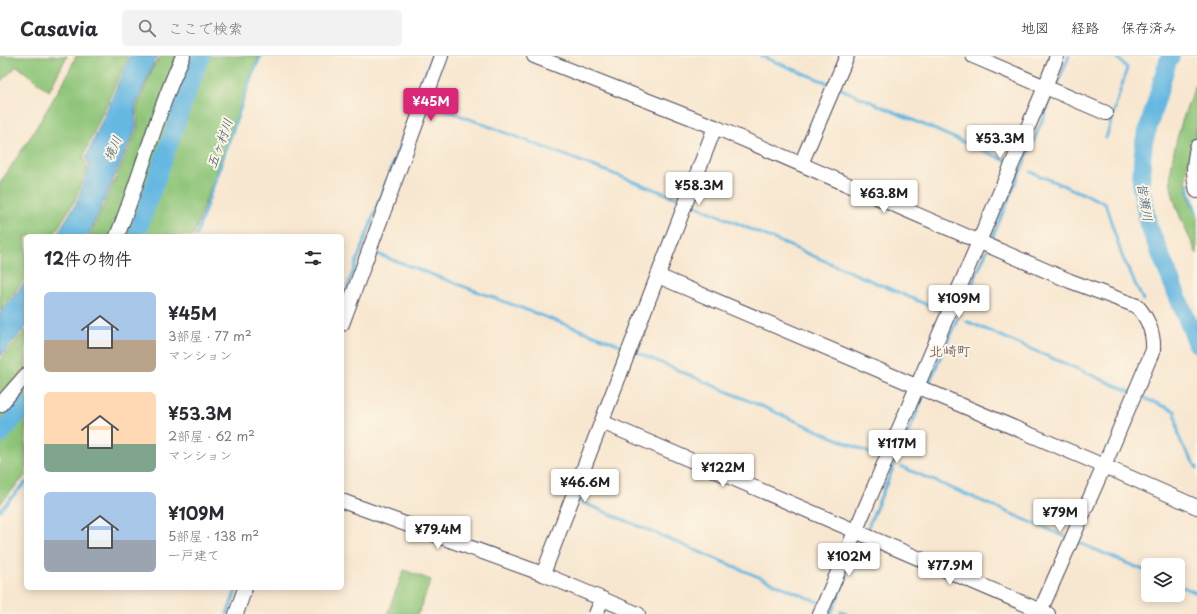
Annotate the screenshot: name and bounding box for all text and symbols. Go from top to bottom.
search box [122,10,402,46]
text: Casavia [20,14,98,42]
text: ここで検索 [168,16,243,39]
icon: search [136,17,158,39]
text: 地図 [1021,17,1049,38]
text: 経路 [1071,17,1099,38]
text: 保存済み [1121,17,1177,38]
pin: ¥45M [407,88,455,122]
text: ¥45M [412,91,450,110]
water label: 五ヶ村川 [201,115,237,171]
pin: ¥53.3M [967,125,1033,159]
text: ¥53.3M [976,128,1024,147]
water label: 境川 [98,132,126,164]
pin: ¥58.3M [666,172,732,206]
text: ¥58.3M [675,175,723,194]
pin: ¥63.8M [851,180,917,214]
water label: 皆瀬川 [1134,181,1158,223]
text: ¥63.8M [860,183,908,202]
text: 12件の物件 [44,245,132,271]
icon: filters [302,247,324,269]
pin: ¥109M [931,285,987,319]
text: ¥109M [937,288,981,307]
text: ¥45M [168,300,217,326]
icon: home [76,308,124,356]
text: 3部屋 · 77 m² [168,326,252,345]
district label: 北崎町 [929,340,971,361]
text: マンション [168,345,232,364]
text: ¥53.3M [168,400,232,426]
icon: home [76,408,124,456]
text: 2部屋 · 62 m² [168,426,255,445]
pin: ¥117M [869,430,925,464]
text: ¥117M [877,433,917,452]
text: マンション [168,445,232,464]
pin: ¥122M [695,454,751,488]
text: ¥122M [701,457,745,476]
pin: ¥46.6M [552,469,618,503]
text: ¥46.6M [560,472,610,491]
pin: ¥79M [1036,499,1084,533]
text: ¥109M [168,500,224,526]
text: ¥79M [1042,502,1078,521]
icon: home [76,508,124,556]
pin: ¥79.4M [405,516,471,550]
text: ¥79.4M [415,519,461,538]
text: 5部屋 · 138 m² [168,526,259,545]
pin: ¥102M [821,543,877,577]
text: 一戸建て [168,545,220,564]
text: ¥102M [827,546,871,565]
pin: ¥77.9M [917,552,983,586]
text: ¥77.9M [927,555,973,574]
map controls [1141,558,1185,602]
button: layers [1141,558,1185,602]

